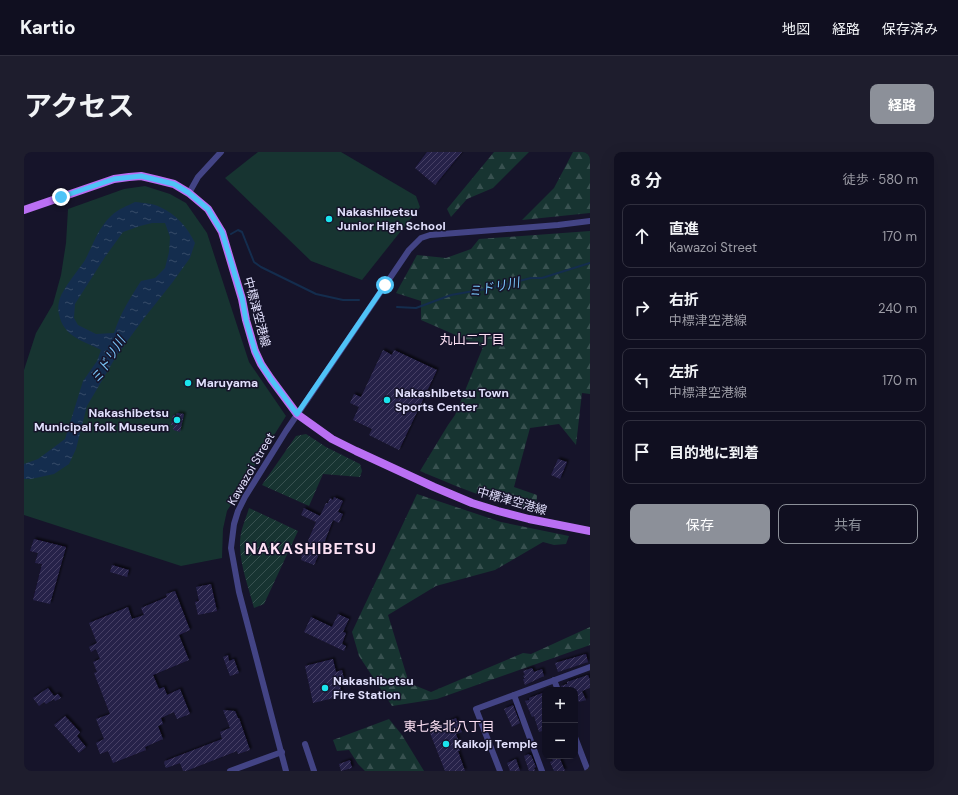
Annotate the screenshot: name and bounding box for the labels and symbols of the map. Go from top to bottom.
route end [52,188,70,206]
place label: Nakashibetsu Junior High School [337,204,446,234]
marker: Nakashibetsu Junior High School [324,214,334,224]
water label: ミドリ川 [467,273,523,300]
street label: 中標津空港線 [240,275,274,349]
route start [376,276,394,294]
district label: 丸山二丁目 [439,331,505,348]
water label: ミドリ川 [87,332,130,387]
place label: Maruyama [196,375,258,391]
marker: Maruyama [183,378,193,388]
place label: Nakashibetsu Town Sports Center [395,385,509,415]
marker: Nakashibetsu Town Sports Center [382,395,392,405]
place label: Nakashibetsu Municipal folk Museum [34,405,169,435]
marker: Nakashibetsu Municipal folk Museum [172,415,182,425]
street label: Kawazoi Street [224,430,278,508]
street label: 中標津空港線 [475,483,549,519]
district label: NAKASHIBETSU [245,538,377,559]
place label: Nakashibetsu Fire Station [333,673,414,703]
marker: Nakashibetsu Fire Station [320,683,330,693]
district label: 東七条北八丁目 [403,718,495,735]
place label: Kaikoji Temple [454,736,538,752]
marker: Kaikoji Temple [441,739,451,749]

